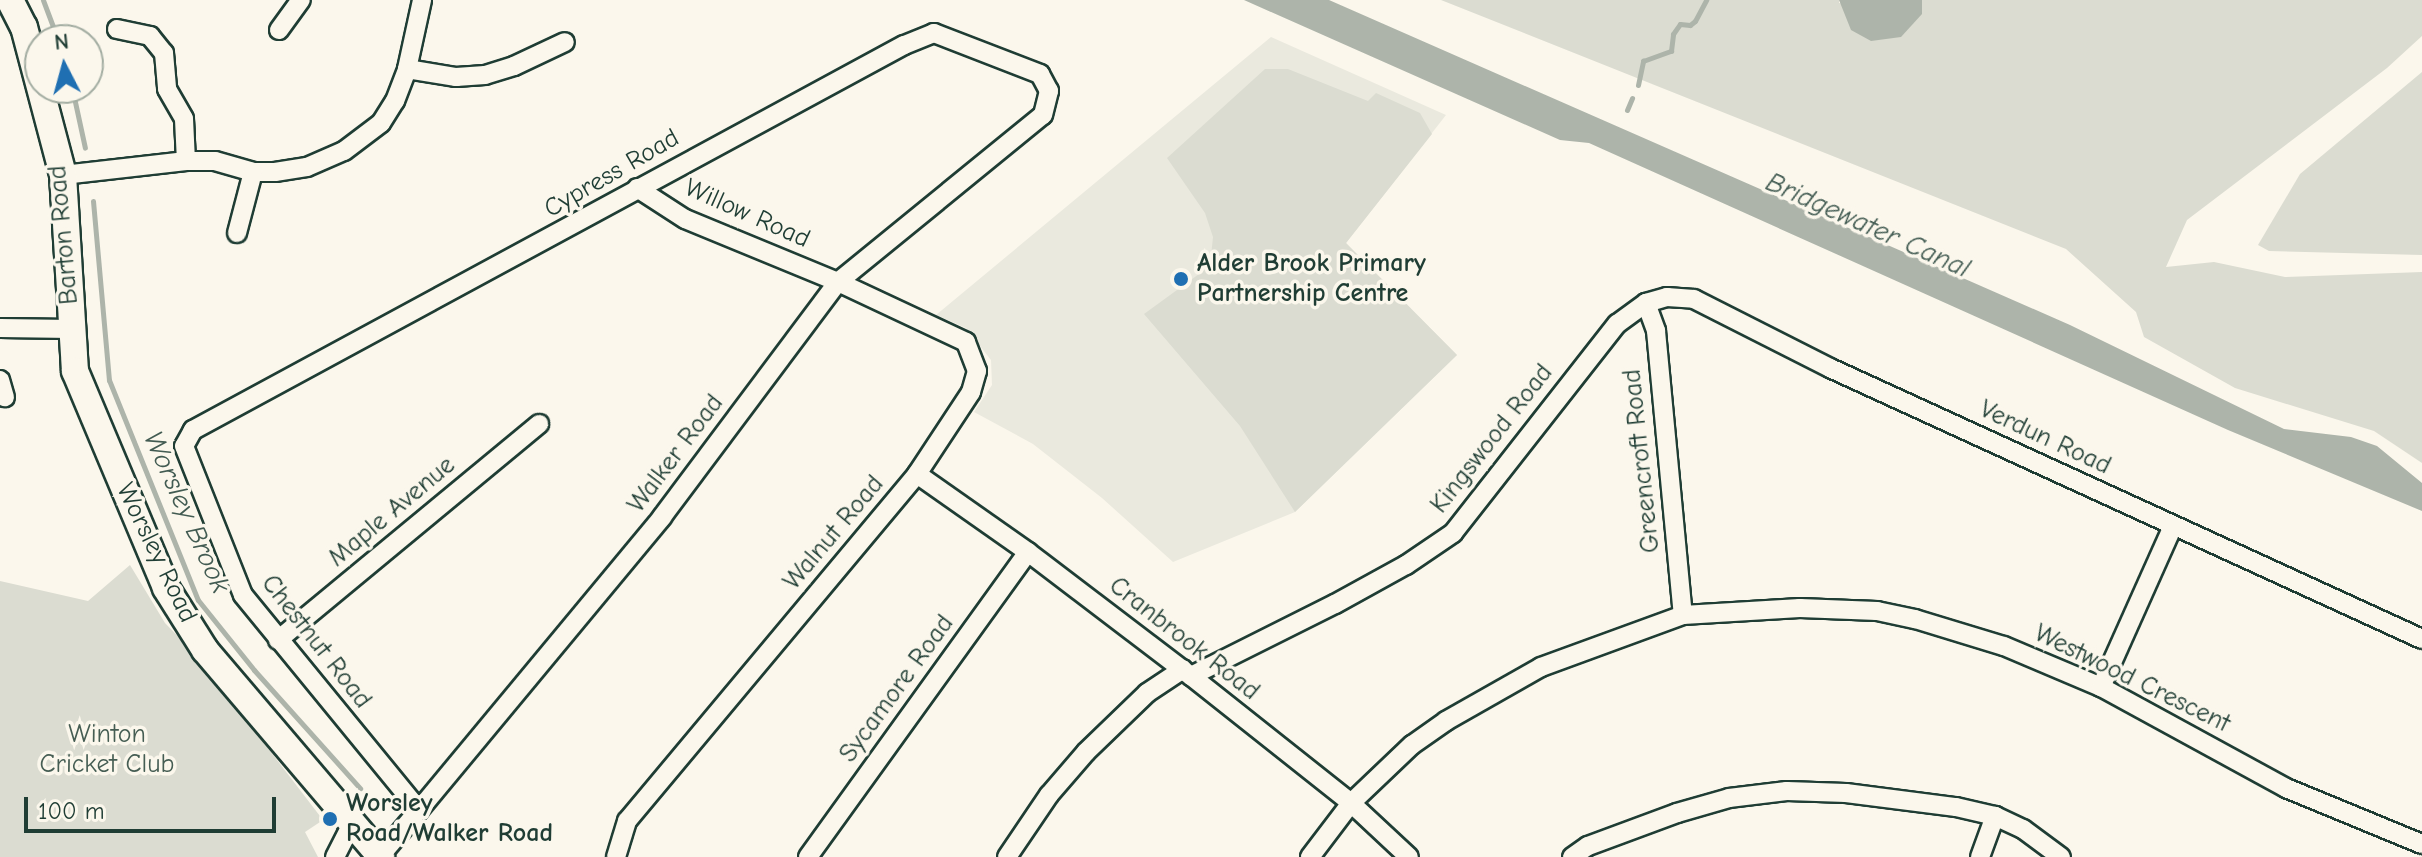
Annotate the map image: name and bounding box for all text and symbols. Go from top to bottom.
north arrow [24,24,104,104]
text: N [53,28,70,56]
street label: Cypress Road [539,123,685,225]
street label: Barton Road [42,164,86,306]
water label: Bridgewater Canal [1761,165,1975,285]
street label: Willow Road [680,173,814,255]
place label: Alder Brook Primary Partnership Centre [1197,248,1426,310]
marker: Alder Brook Primary Partnership Centre [1172,270,1190,288]
street label: Kingswood Road [1424,358,1560,520]
street label: Greencroft Road [1617,368,1667,554]
street label: Walker Road [621,389,731,519]
street label: Verdun Road [1974,394,2116,482]
water label: Worsley Brook [136,426,238,598]
street label: Maple Avenue [322,450,462,574]
street label: Walnut Road [777,469,891,597]
street label: Worsley Road [109,478,203,628]
street label: Chestnut Road [254,569,378,715]
street label: Cranbrook Road [1103,571,1265,707]
street label: Sycamore Road [833,609,961,769]
street label: Westwood Crescent [2029,618,2235,740]
park label: Winton Cricket Club [40,719,174,780]
scale bar [28,781,280,831]
place label: Worsley Road/Walker Road [346,788,553,850]
text: 100 m [38,797,105,825]
marker: Worsley Road/Walker Road [321,810,339,828]

